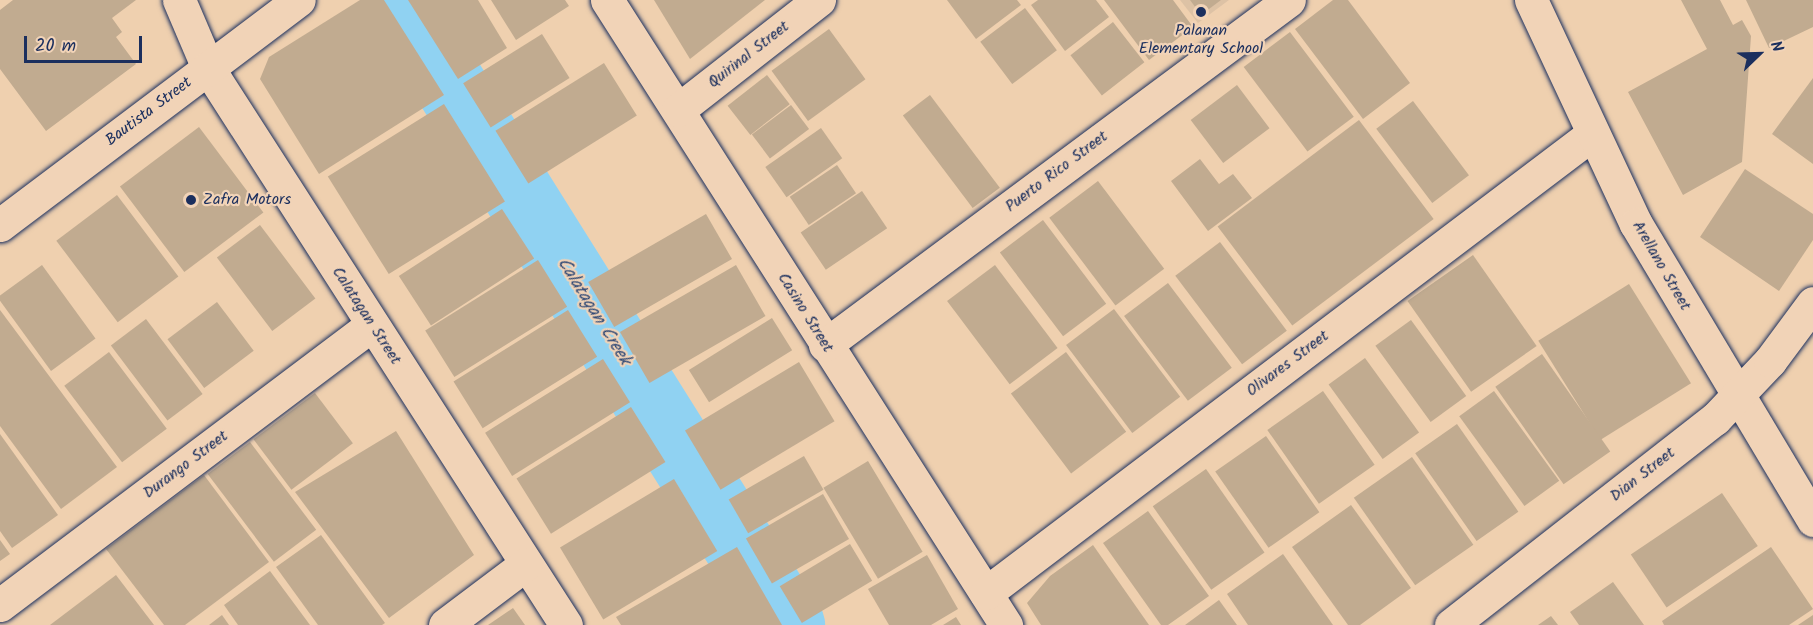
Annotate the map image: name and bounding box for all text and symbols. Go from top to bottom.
marker: Palanan Elementary School [1194,5,1208,19]
street label: Quirinal Street [705,17,793,93]
place label: Palanan Elementary School [1139,21,1263,59]
scale bar [27,24,146,62]
north arrow [1729,24,1789,84]
text: 20 m [35,32,76,61]
text: N [1763,37,1790,56]
street label: Bautista Street [102,73,196,151]
street label: Puerto Rico Street [1002,127,1112,217]
place label: Zafra Motors [203,190,291,210]
marker: Zafra Motors [184,193,198,207]
street label: Arellano Street [1628,218,1694,314]
water label: Calatagan Creek [551,254,635,370]
street label: Calatagan Street [327,263,405,369]
street label: Casino Street [773,270,837,356]
street label: Olivares Street [1243,327,1333,401]
street label: Durango Street [140,427,232,503]
street label: Dian Street [1607,444,1679,506]

